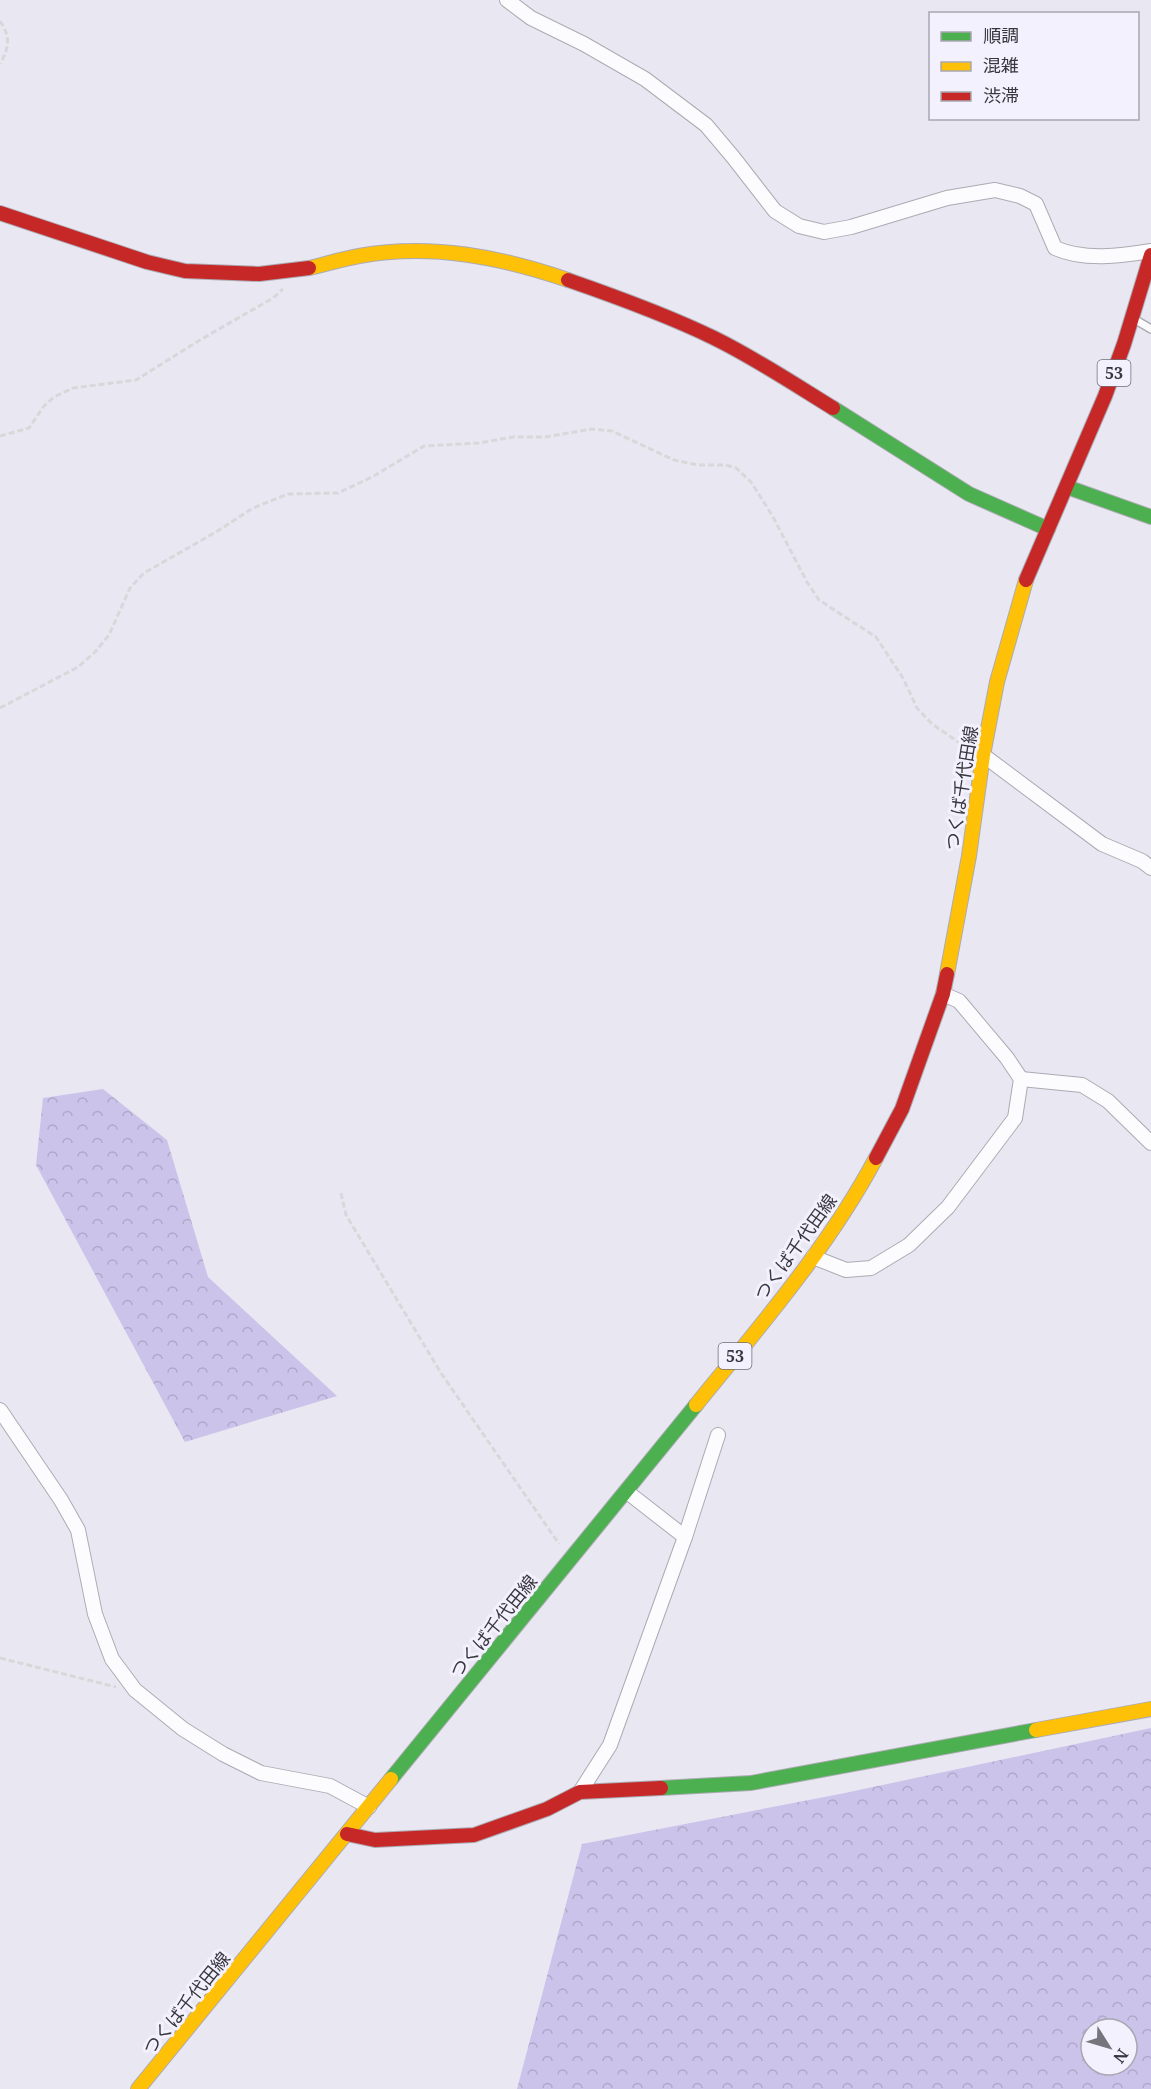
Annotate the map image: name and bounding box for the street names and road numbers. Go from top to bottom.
road number: 53 [1098,360,1130,386]
street label: つくば千代田線 [939,724,983,852]
street label: つくば千代田線 [748,1189,842,1305]
road number: 53 [718,1343,752,1369]
street label: つくば千代田線 [444,1569,542,1683]
street label: つくば千代田線 [137,1946,235,2060]

